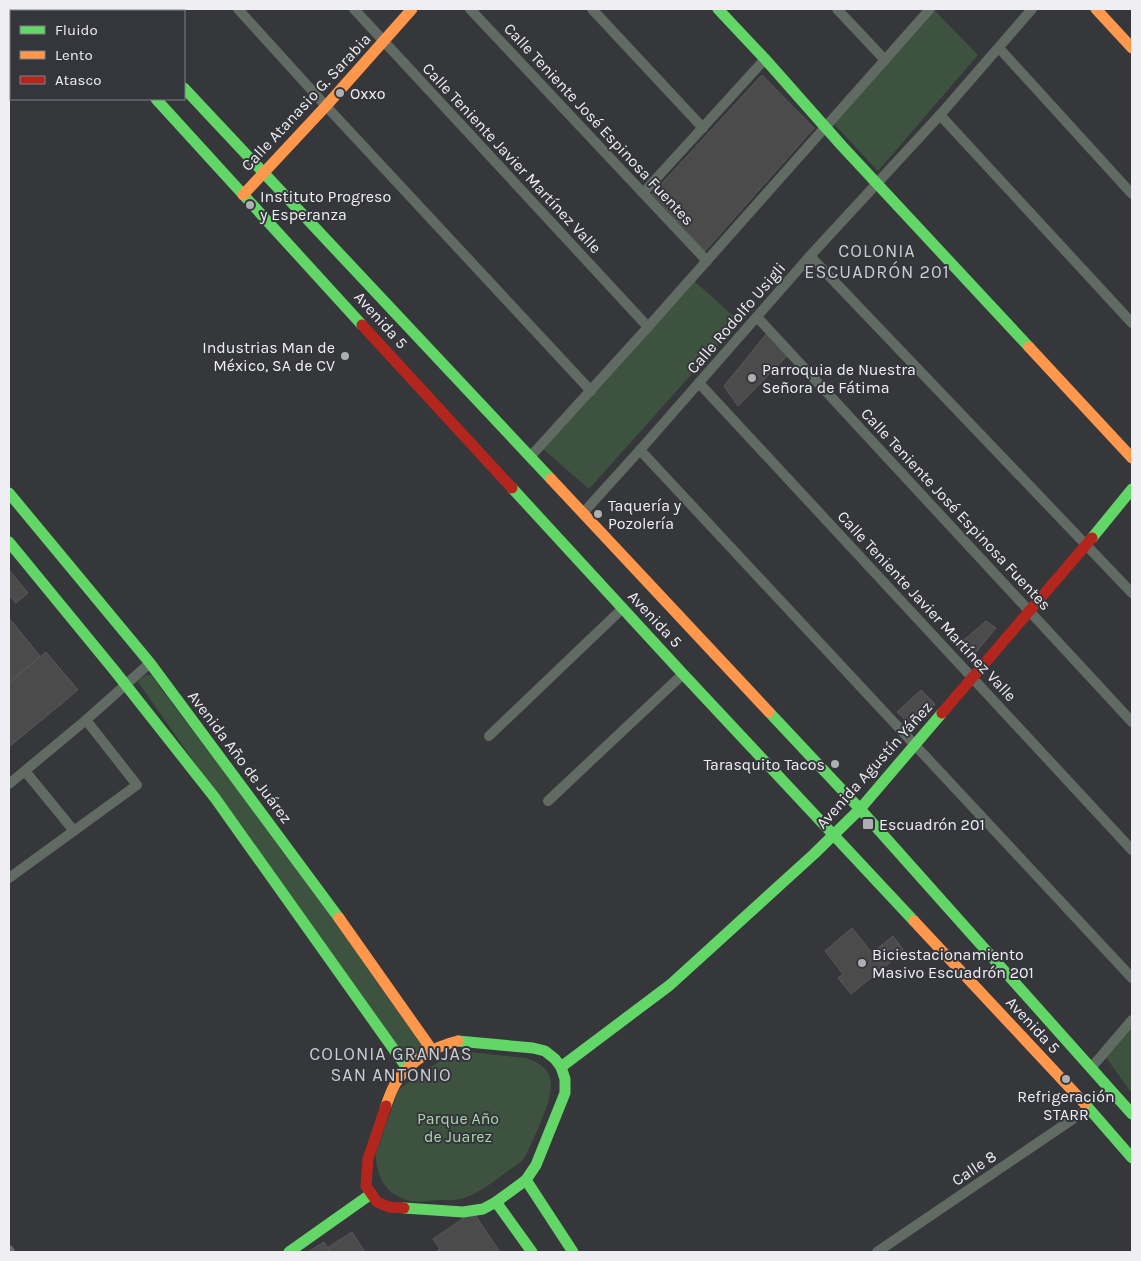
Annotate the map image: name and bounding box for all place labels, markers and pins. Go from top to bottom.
place label: Oxxo [350,84,385,103]
marker: Oxxo [334,87,346,99]
place label: Instituto Progreso y Esperanza [259,187,391,224]
marker: Instituto Progreso y Esperanza [244,199,256,211]
place label: Industrias Man de México, SA de CV [202,338,335,375]
marker: Industrias Man de México, SA de CV [339,350,351,362]
place label: Parroquia de Nuestra Señora de Fátima [762,360,916,397]
marker: Parroquia de Nuestra Señora de Fátima [746,372,758,384]
place label: Taquería y Pozolería [608,496,682,533]
marker: Taquería y Pozolería [592,508,604,520]
place label: Tarasquito Tacos [703,755,825,774]
marker: Tarasquito Tacos [829,758,841,770]
place label: Escuadrón 201 [879,815,985,834]
marker: Escuadrón 201 [861,817,875,831]
place label: Biciestacionamiento Masivo Escuadrón 201 [872,945,1034,982]
marker: Biciestacionamiento Masivo Escuadrón 201 [856,957,868,969]
marker: Refrigeración STARR [1060,1073,1072,1085]
place label: Refrigeración STARR [1017,1087,1115,1124]

